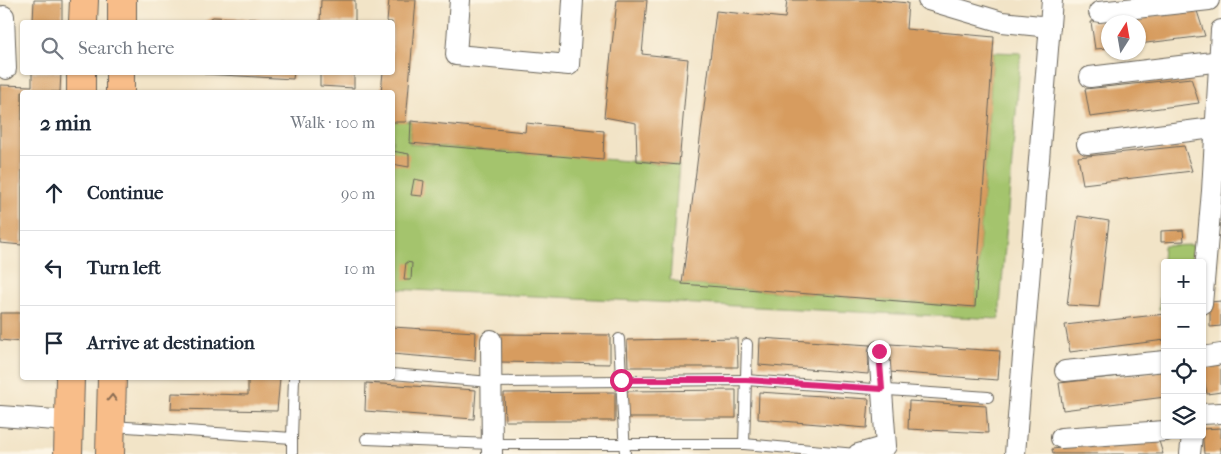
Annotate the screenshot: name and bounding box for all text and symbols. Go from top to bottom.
north arrow [1101,15,1146,60]
search box [20,20,395,75]
icon: search [38,34,66,62]
text: Search here [78,37,174,59]
text: 2 min [40,111,91,135]
text: Walk · 100 m [290,113,375,132]
icon: ahead [40,179,68,207]
text: Continue [87,182,163,204]
text: 90 m [341,184,375,203]
icon: left [40,254,68,282]
text: Turn left [87,257,161,279]
text: 10 m [344,259,375,278]
map controls [1161,259,1206,439]
button: + [1161,259,1206,304]
button: − [1161,304,1206,349]
icon: arrive [40,329,68,357]
text: Arrive at destination [87,332,255,354]
route end [868,340,891,363]
button: locate [1161,349,1206,394]
route start [610,369,633,392]
one-way arrow [107,394,117,402]
button: layers [1161,394,1206,439]

